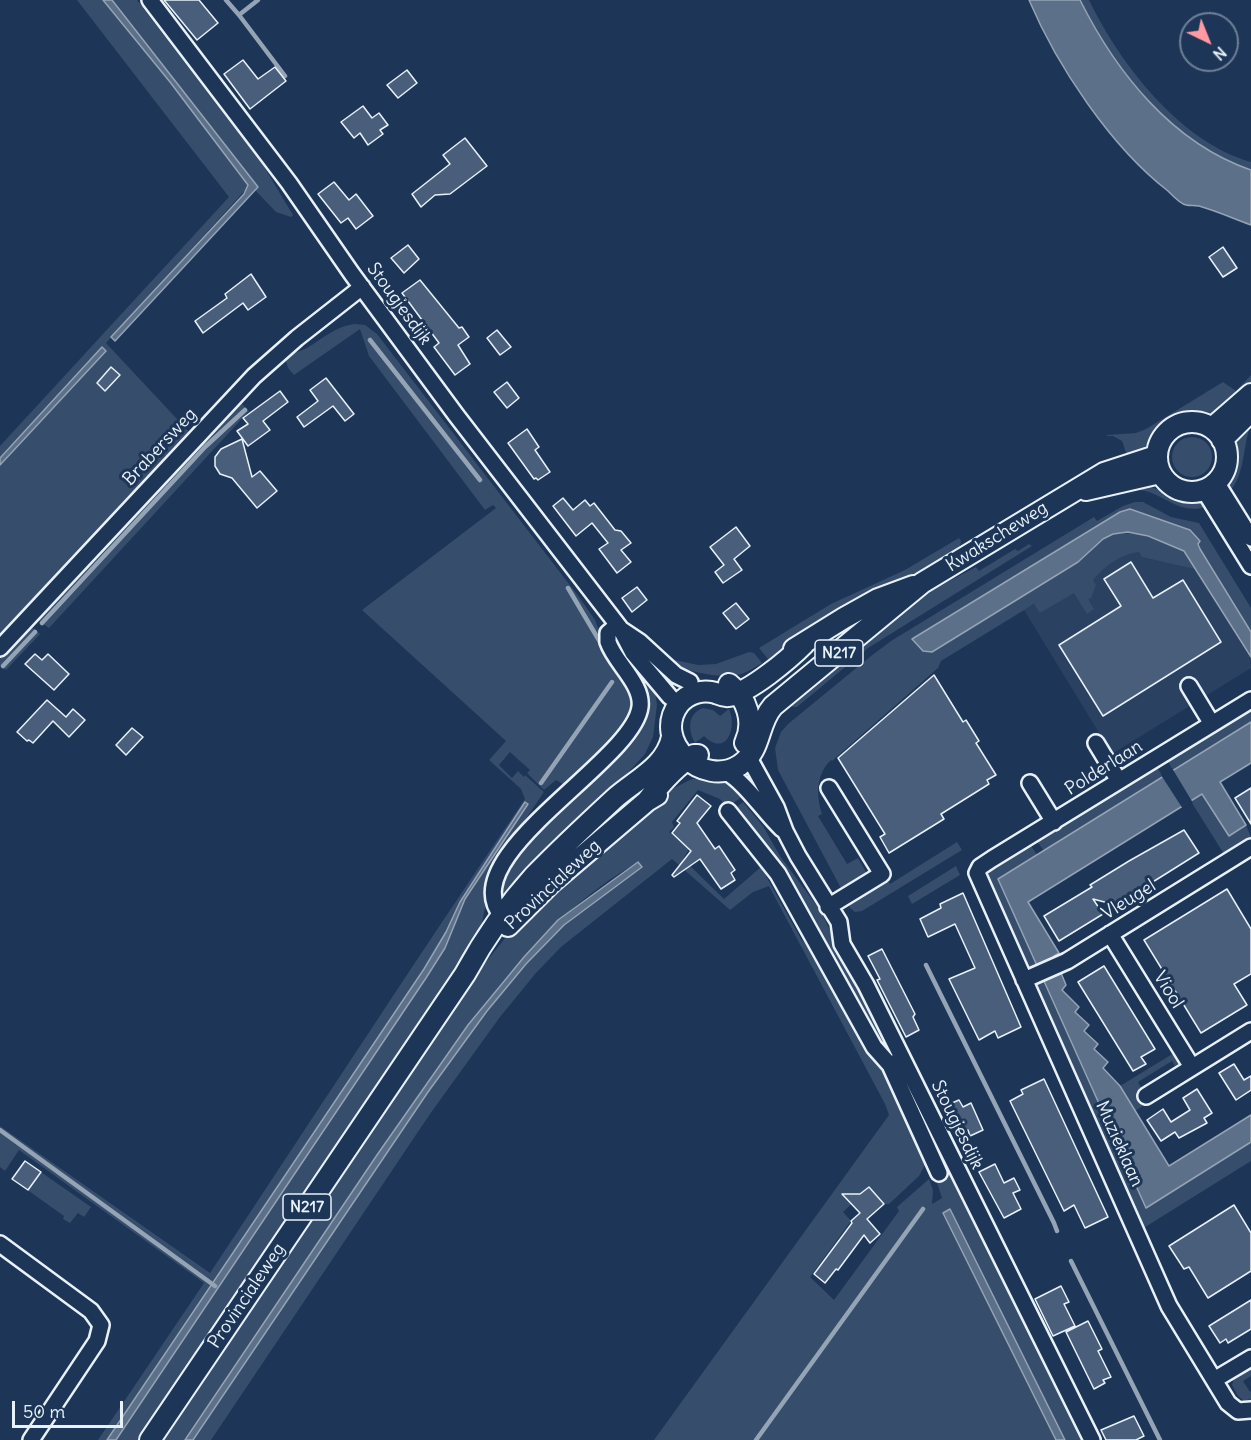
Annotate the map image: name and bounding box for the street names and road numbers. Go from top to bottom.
street label: Stougjesdijk [362,259,436,349]
street label: Brabersweg [119,404,201,490]
street label: Kwakscheweg [942,497,1052,577]
road number: N217 [815,640,863,666]
street label: Polderlaan [1061,736,1147,800]
street label: Provincialeweg [501,835,605,935]
street label: Vleugel [1098,875,1160,925]
street label: Viool [1148,968,1188,1012]
street label: Stougjesdijk [926,1077,988,1173]
street label: Muzieklaan [1091,1098,1147,1190]
road number: N217 [283,1194,331,1220]
street label: Provincialeweg [204,1239,290,1353]

